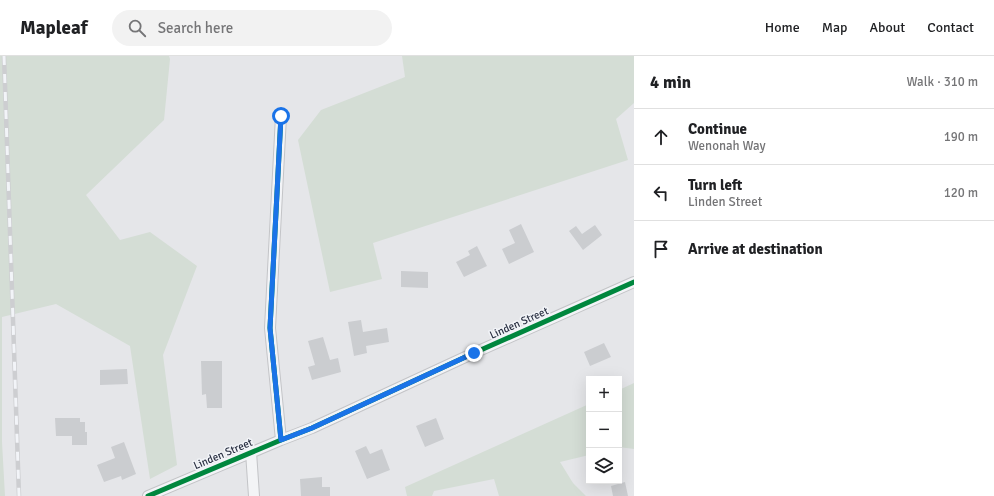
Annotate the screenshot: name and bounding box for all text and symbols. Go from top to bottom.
search box [112,10,392,46]
text: Mapleaf [20,16,88,40]
icon: search [126,17,148,39]
text: Search here [158,19,233,37]
text: Home [765,19,800,36]
text: Map [822,19,847,36]
text: About [869,19,905,36]
text: Contact [927,19,974,36]
text: 4 min [650,72,691,93]
text: Walk · 310 m [907,74,978,90]
route start [272,107,290,125]
text: Continue [688,120,747,138]
icon: ahead [650,126,672,148]
text: 190 m [944,129,978,145]
text: Wenonah Way [688,138,766,154]
text: Turn left [688,176,742,194]
icon: left [650,182,672,204]
text: 120 m [944,185,978,201]
text: Linden Street [688,194,762,210]
icon: arrive [650,238,672,260]
text: Arrive at destination [688,240,823,258]
street label: Linden Street [488,304,551,342]
route end [465,344,483,362]
map controls [586,376,622,484]
button: + [586,376,622,412]
button: − [586,412,622,448]
street label: Linden Street [191,436,255,472]
button: layers [586,448,622,484]

